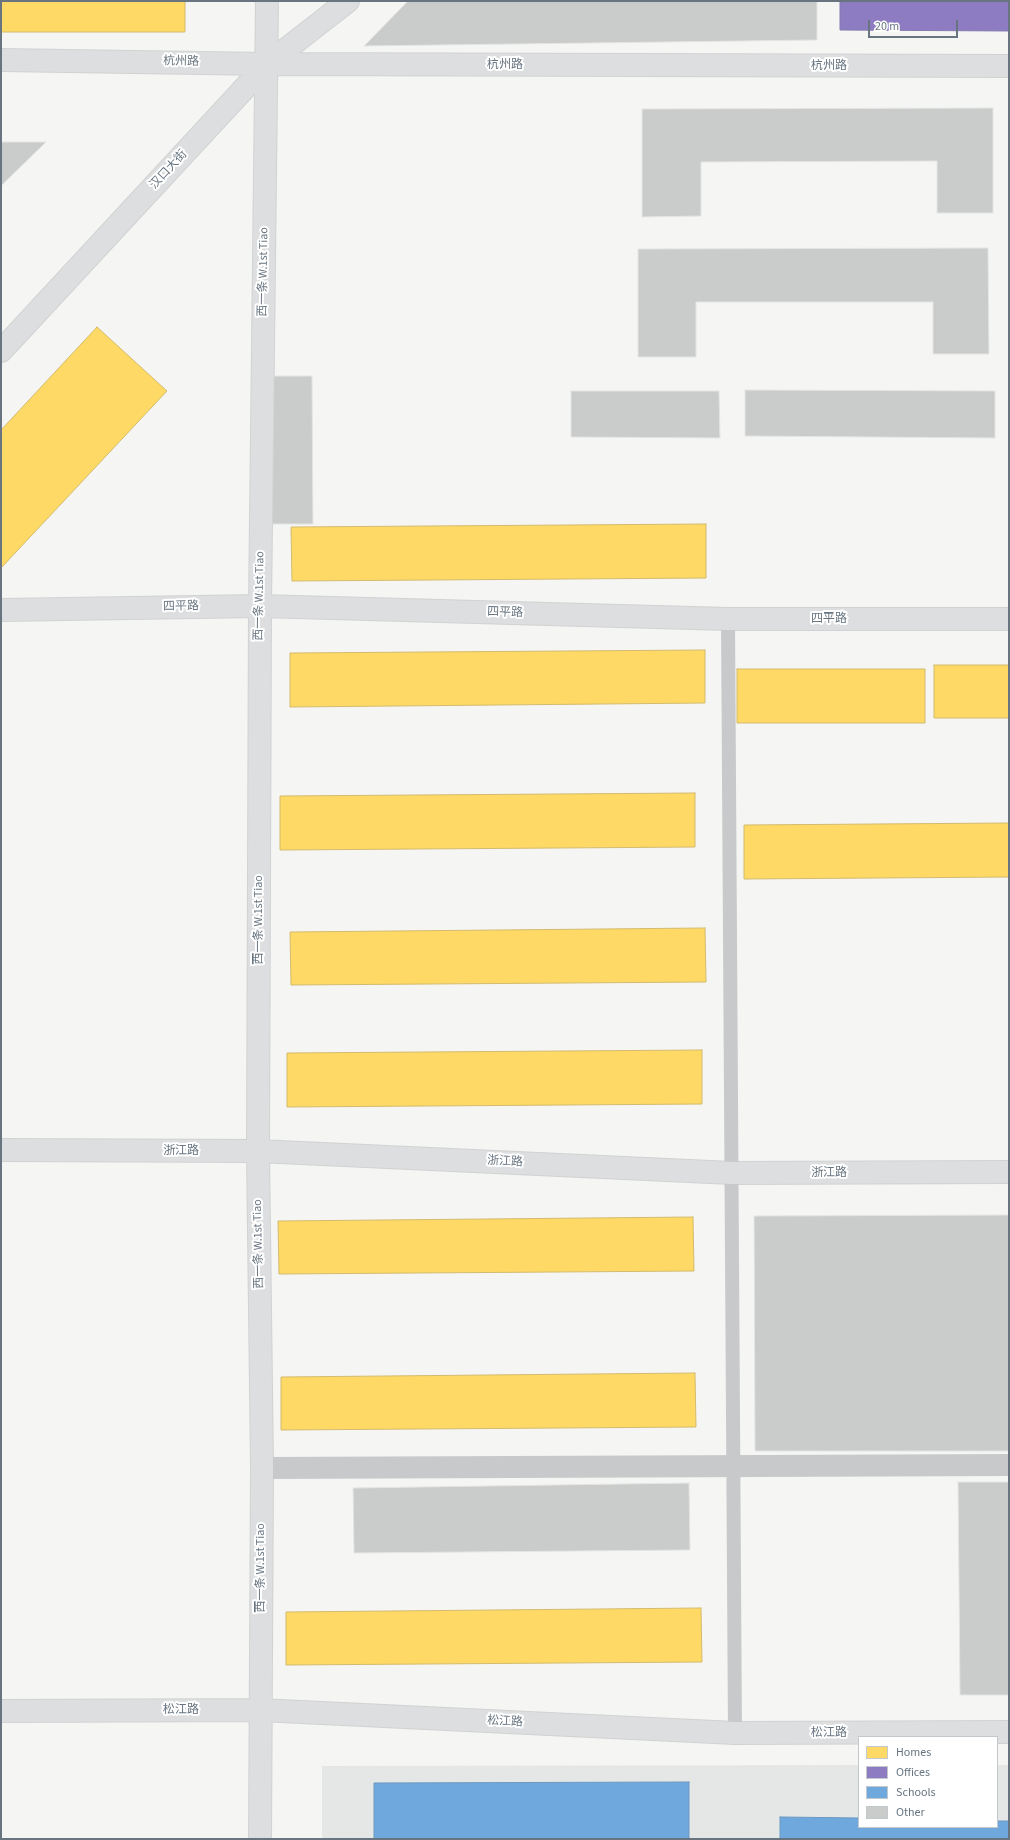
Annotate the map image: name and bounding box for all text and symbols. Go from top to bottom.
scale bar [870,12,960,38]
text: 20 m [875,18,899,35]
street label: 杭州路 [163,54,199,70]
street label: 杭州路 [487,58,523,72]
street label: 杭州路 [811,59,847,73]
street label: 汉口大街 [147,148,191,192]
street label: 西一条 W.1st Tiao [256,227,272,317]
street label: 西一条 W.1st Tiao [252,551,268,641]
street label: 四平路 [163,599,199,615]
street label: 四平路 [487,605,523,621]
street label: 四平路 [811,612,847,626]
street label: 西一条 W.1st Tiao [252,875,266,965]
street label: 浙江路 [163,1144,199,1158]
street label: 浙江路 [487,1154,523,1170]
street label: 浙江路 [811,1166,847,1180]
street label: 西一条 W.1st Tiao [251,1199,267,1289]
street label: 西一条 W.1st Tiao [254,1523,268,1613]
street label: 松江路 [163,1703,199,1717]
street label: 松江路 [487,1714,523,1730]
street label: 松江路 [811,1726,847,1740]
legend [858,1736,998,1828]
text: Homes [896,1744,931,1761]
text: Offices [896,1764,930,1781]
text: Schools [896,1784,936,1801]
text: Other [896,1804,925,1821]

